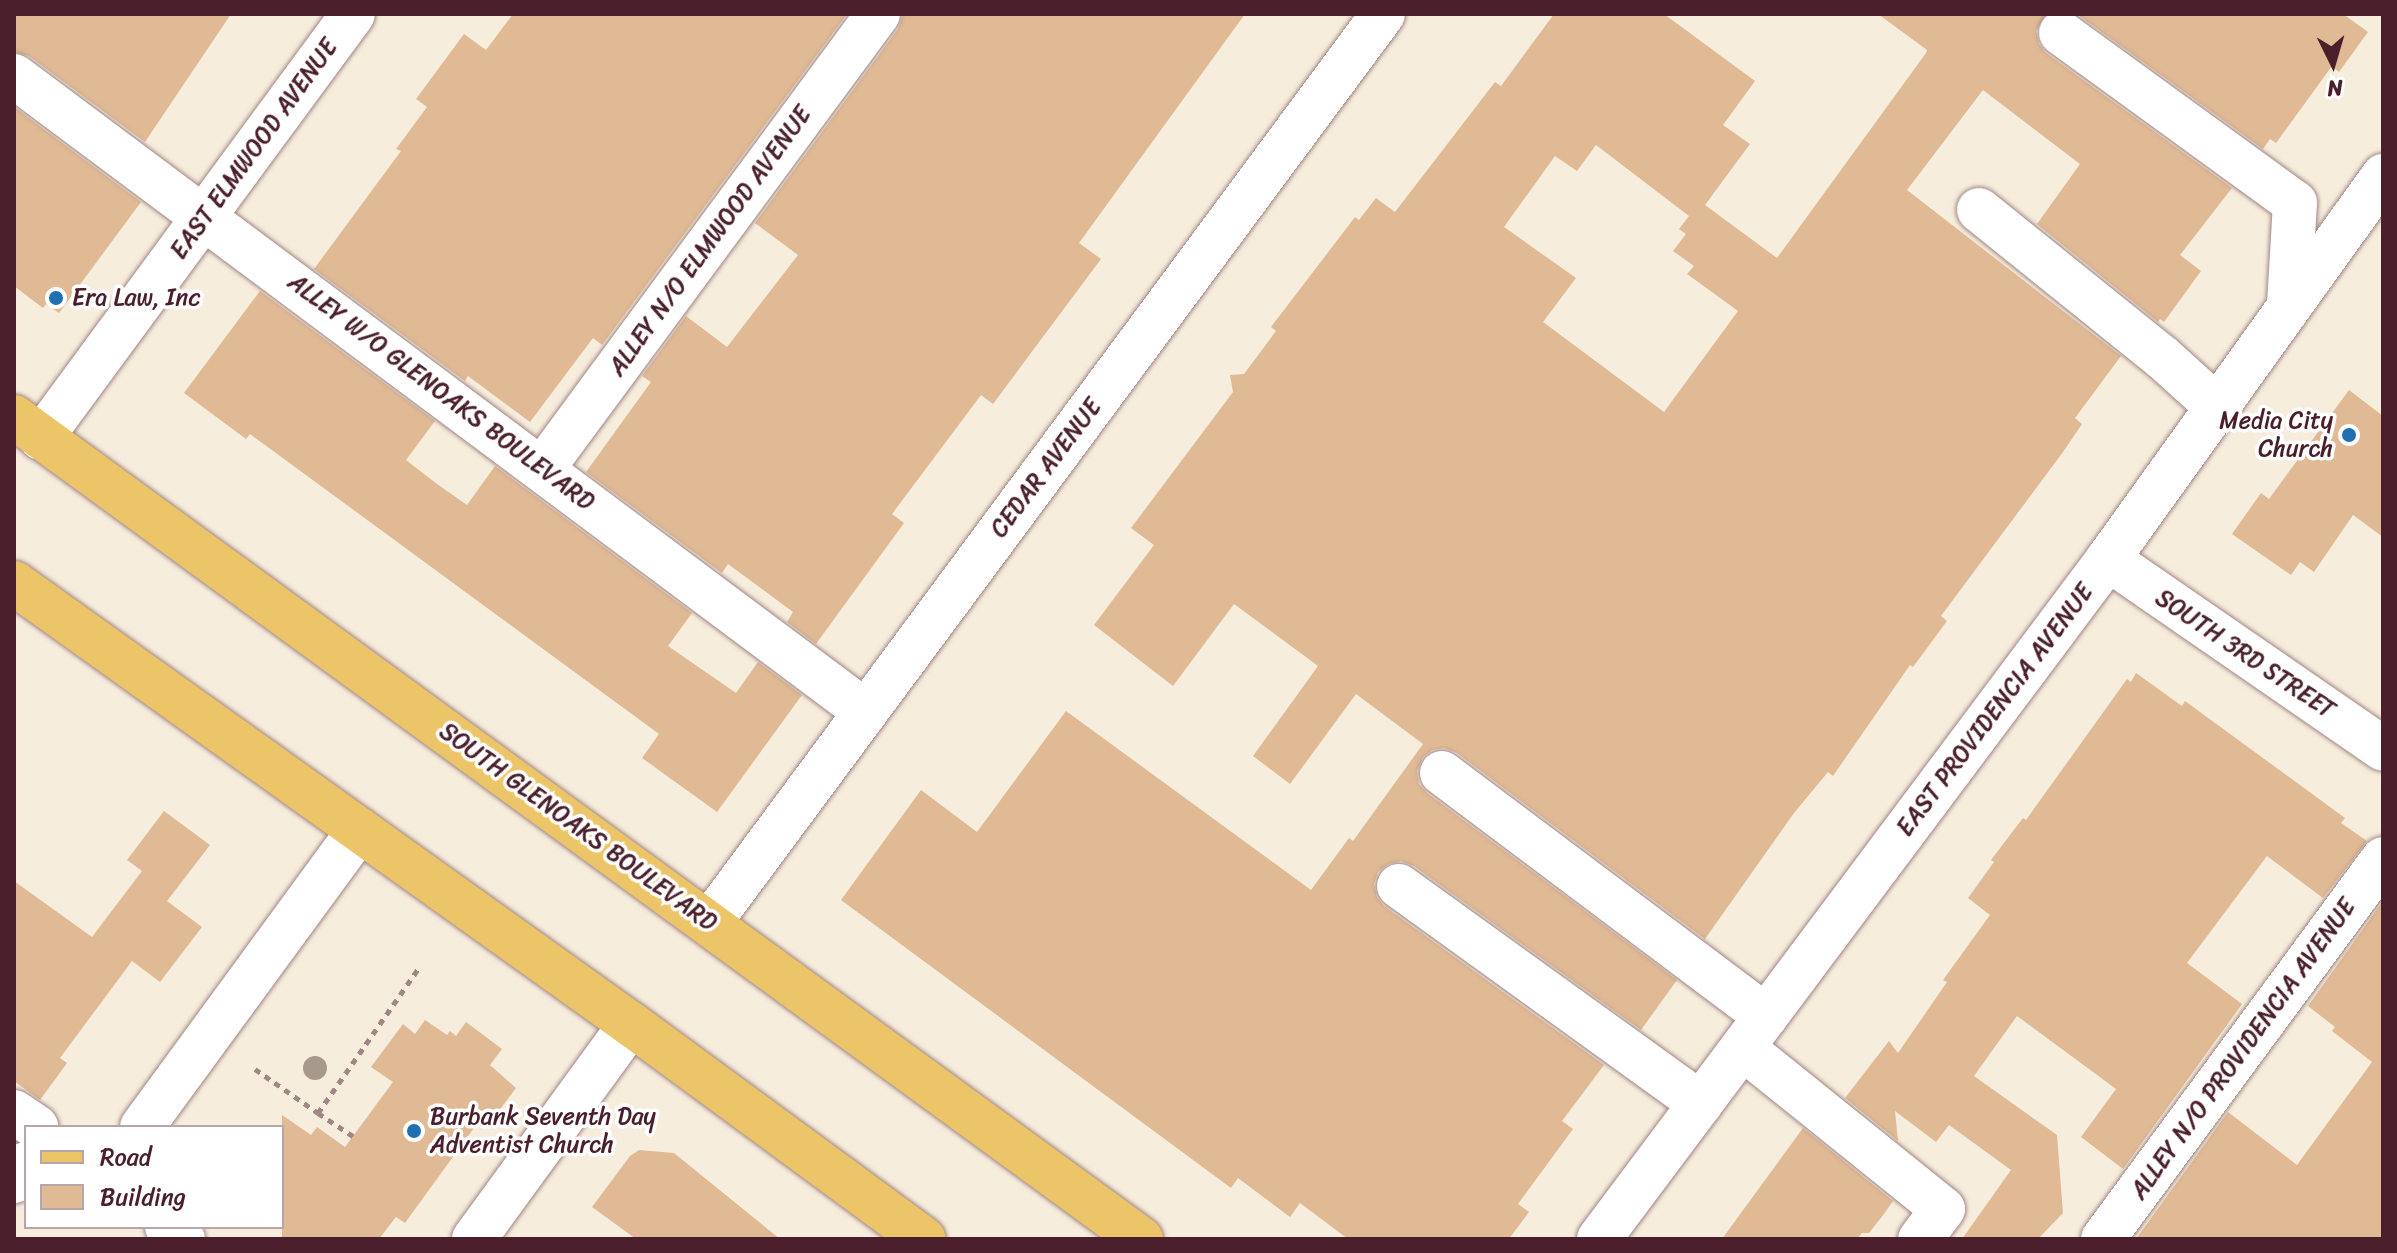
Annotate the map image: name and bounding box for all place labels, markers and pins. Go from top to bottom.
place label: Era Law, Inc [72,284,200,312]
marker: Era Law, Inc [47,289,65,307]
place label: Media City Church [2219,407,2333,463]
marker: Media City Church [2340,426,2358,444]
place label: Burbank Seventh Day Adventist Church [430,1103,656,1159]
marker: Burbank Seventh Day Adventist Church [405,1122,423,1140]

